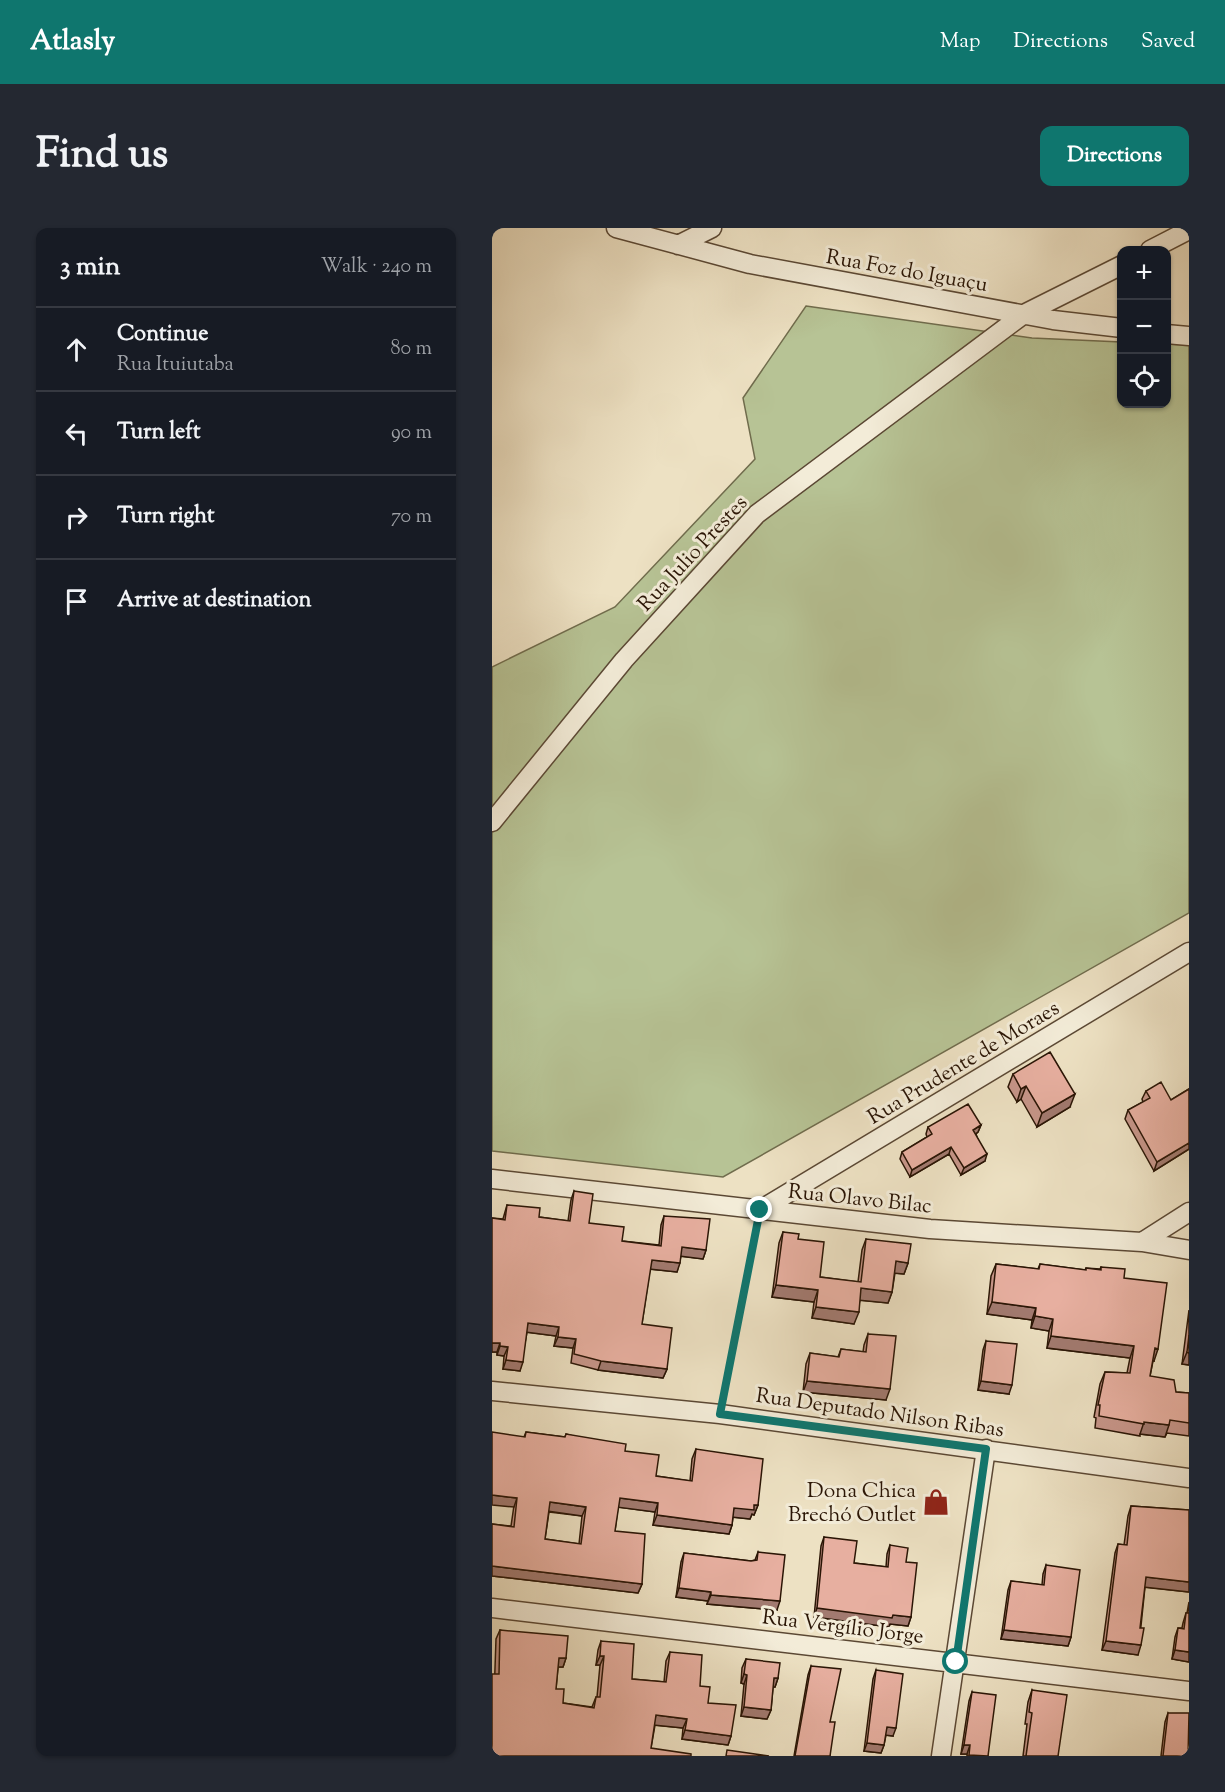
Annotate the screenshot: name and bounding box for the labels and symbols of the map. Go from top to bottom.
street label: Rua Foz do Iguaçu [823,243,990,301]
street label: Rua Julio Prestes [632,490,755,619]
street label: Rua Prudente de Moraes [862,994,1066,1133]
street label: Rua Olavo Bilac [787,1178,933,1222]
route end [746,1196,772,1222]
street label: Rua Deputado Nilson Ribas [754,1382,1006,1446]
place label: Dona Chica Brechó Outlet [788,1477,916,1531]
shop icon: Dona Chica Brechó Outlet [921,1487,951,1517]
street label: Rua Vergílio Jorge [760,1603,925,1653]
route start [942,1648,968,1674]

